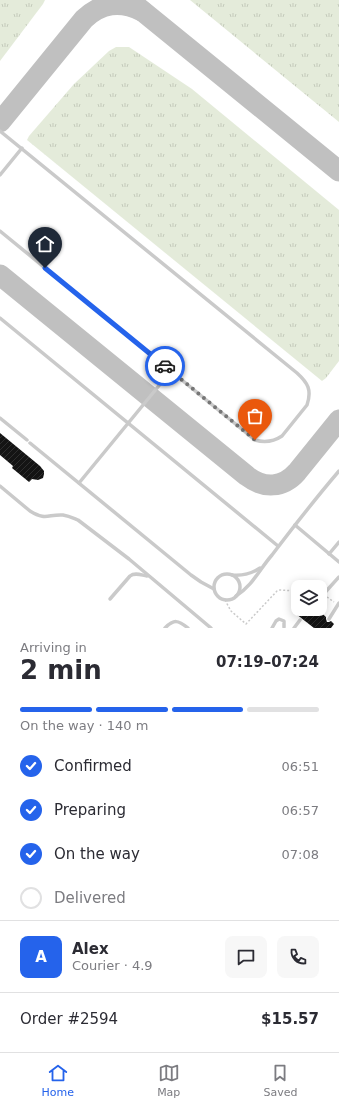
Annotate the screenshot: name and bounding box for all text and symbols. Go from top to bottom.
pin [28,227,62,268]
icon: home [34,233,56,255]
courier [145,346,185,386]
icon: car [154,355,176,377]
pin [238,399,272,440]
icon: bag [244,405,266,427]
map controls [291,580,327,616]
button: layers [291,580,327,616]
text: Arriving in [20,640,87,655]
text: 07:19–07:24 [216,653,319,671]
text: 2 min [20,655,102,685]
text: On the way · 140 m [20,718,148,733]
icon: check [20,755,42,777]
text: Confirmed [54,757,132,775]
text: 06:51 [282,759,319,774]
icon: check [20,799,42,821]
text: Preparing [54,801,126,819]
text: 06:57 [282,803,319,818]
icon: check [20,843,42,865]
text: On the way [54,845,140,863]
text: 07:08 [282,847,319,862]
text: Delivered [54,889,126,907]
button: chat [225,936,267,978]
button: phone [277,936,319,978]
text: Alex [72,940,109,958]
text: A [35,948,47,966]
text: Courier · 4.9 [72,958,153,973]
text: Order #2594 [20,1010,118,1028]
text: $15.57 [261,1010,319,1028]
tab: Home [42,1062,74,1099]
tab: Map [157,1062,180,1099]
tab: Saved [263,1062,297,1099]

